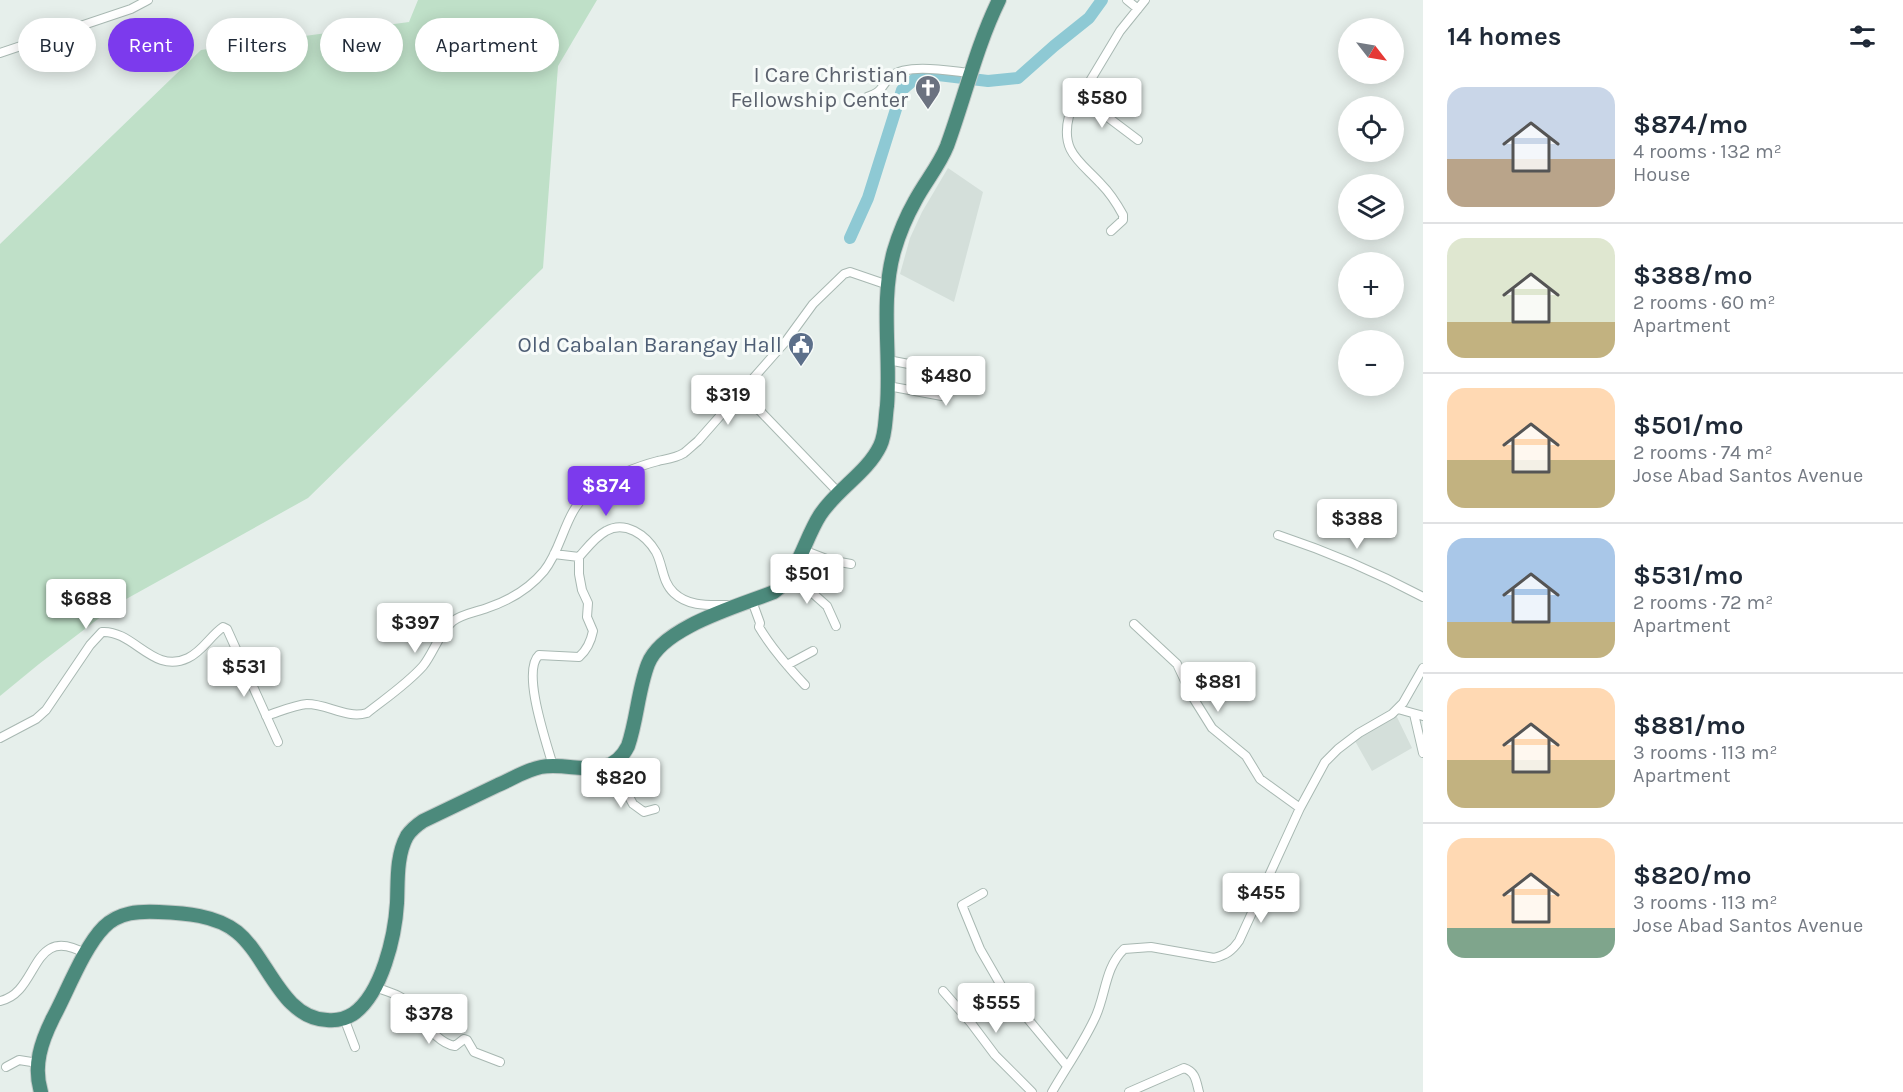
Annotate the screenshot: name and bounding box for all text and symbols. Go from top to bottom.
chip: Buy [18,18,96,72]
chip: Rent [108,18,194,72]
chip: Filters [206,18,308,72]
chip: New [320,18,403,72]
chip: Apartment [415,18,559,72]
north arrow [1338,18,1404,84]
map controls [1338,18,1404,396]
icon: filters [1846,20,1879,53]
text: 14 homes [1447,21,1561,52]
place label: I Care Christian Fellowship Center [730,62,908,113]
church icon: I Care Christian Fellowship Center [913,73,943,111]
pin: $580 [1066,78,1138,129]
text: $580 [1077,86,1128,109]
button: locate [1338,96,1404,162]
text: $874/mo [1633,109,1748,140]
icon: home [1495,111,1567,183]
text: 4 rooms · 132 m² [1633,140,1782,163]
text: House [1633,163,1690,186]
button: layers [1338,174,1404,240]
button: + [1338,252,1404,318]
text: $388/mo [1633,260,1752,291]
icon: home [1495,262,1567,334]
text: 2 rooms · 60 m² [1633,291,1776,314]
text: Apartment [1633,314,1731,337]
public building icon: Old Cabalan Barangay Hall [786,330,816,368]
button: − [1338,330,1404,396]
place label: Old Cabalan Barangay Hall [518,332,782,358]
pin: $480 [910,356,982,407]
text: $480 [920,364,972,387]
pin: $319 [692,375,764,426]
text: $319 [705,383,751,406]
text: $501/mo [1633,410,1743,441]
icon: home [1495,412,1567,484]
text: 2 rooms · 74 m² [1633,441,1773,464]
text: Jose Abad Santos Avenue [1633,464,1863,487]
pin: $874 [570,466,642,517]
text: $874 [582,474,630,497]
pin: $388 [1321,499,1393,550]
text: $388 [1331,507,1383,530]
pin: $501 [771,554,843,605]
text: $531/mo [1633,560,1743,591]
text: $501 [784,562,830,585]
icon: home [1495,562,1567,634]
pin: $688 [50,579,122,630]
text: $688 [60,587,112,610]
text: 2 rooms · 72 m² [1633,591,1773,614]
pin: $397 [379,603,451,654]
text: $397 [391,611,439,634]
text: Apartment [1633,614,1731,637]
pin: $531 [208,647,280,698]
text: $531 [222,655,267,678]
pin: $881 [1182,662,1254,713]
text: $881 [1195,670,1241,693]
text: $881/mo [1633,710,1745,741]
icon: home [1495,712,1567,784]
text: 3 rooms · 113 m² [1633,741,1777,764]
pin: $820 [585,758,657,809]
text: Apartment [1633,764,1731,787]
text: $820 [595,766,647,789]
text: $820/mo [1633,860,1752,891]
icon: home [1495,862,1567,934]
pin: $455 [1225,873,1297,924]
text: $455 [1237,881,1285,904]
text: 3 rooms · 113 m² [1633,891,1777,914]
text: Jose Abad Santos Avenue [1633,914,1863,937]
pin: $555 [960,983,1032,1034]
text: $555 [972,991,1020,1014]
pin: $378 [393,994,465,1045]
text: $378 [404,1002,454,1025]

